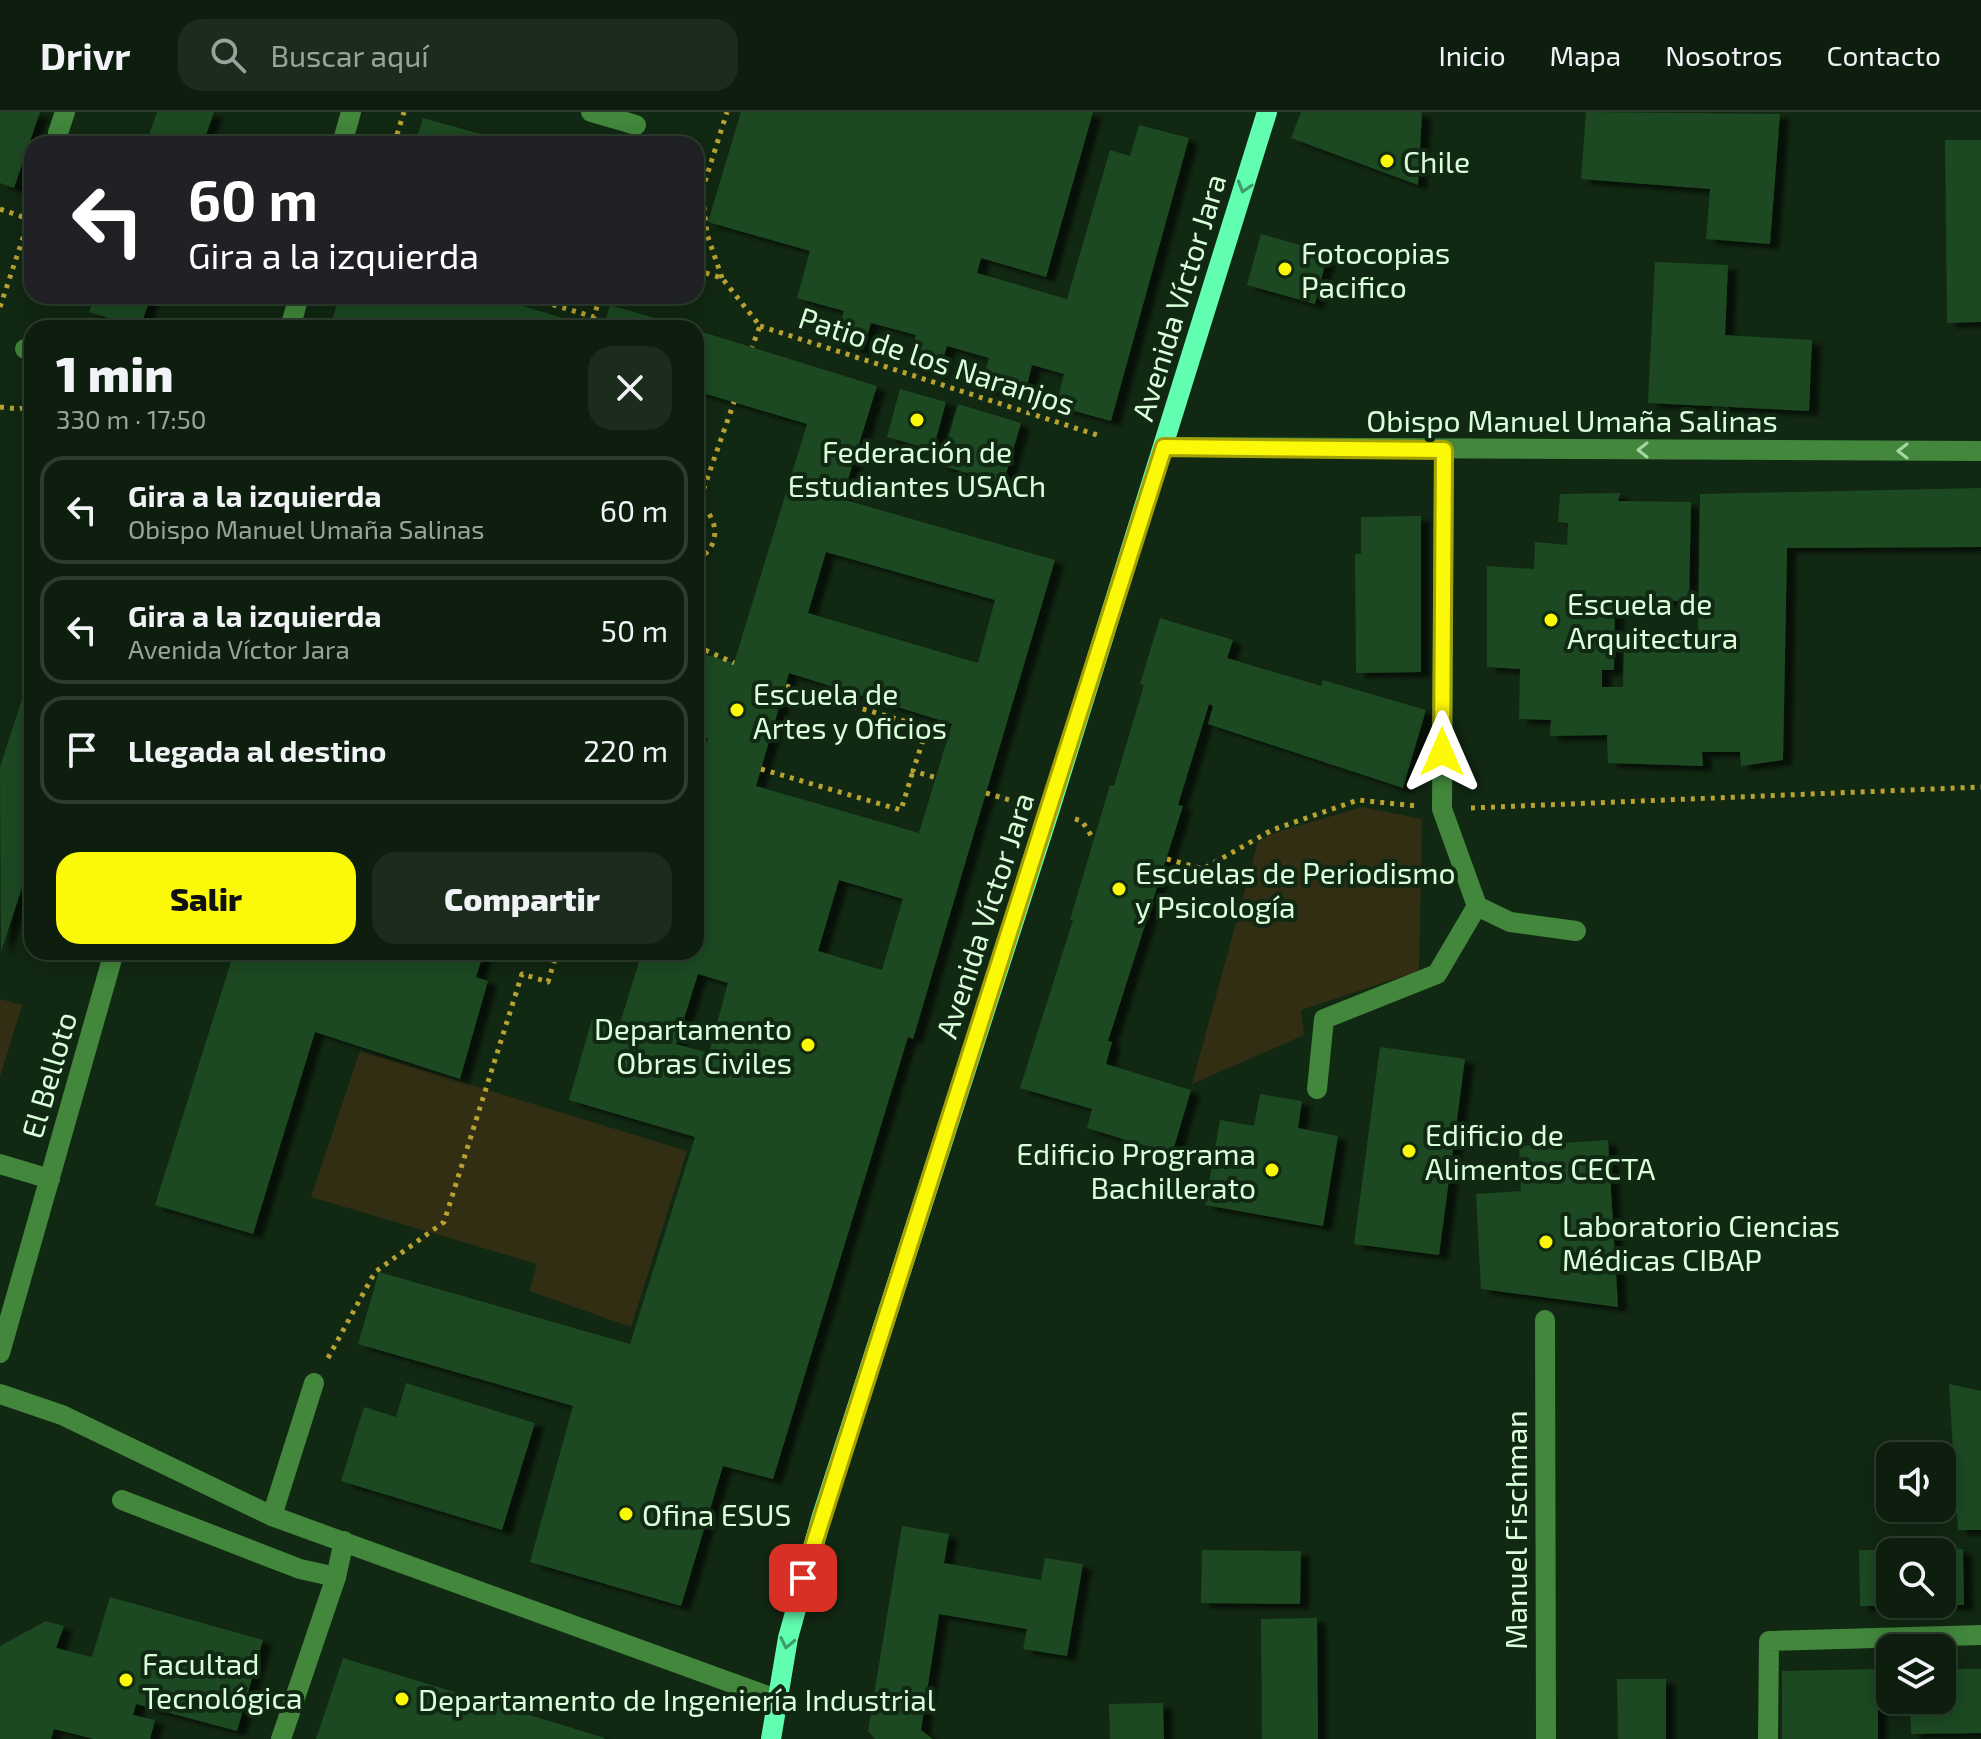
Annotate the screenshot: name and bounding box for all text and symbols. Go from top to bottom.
search box [178,19,738,91]
text: Drivr [40,32,130,78]
icon: search [206,33,250,77]
text: Buscar aquí [270,37,429,73]
text: Inicio [1439,38,1506,72]
text: Mapa [1550,38,1621,72]
text: Nosotros [1665,38,1783,72]
text: Contacto [1827,38,1941,72]
place label: Chile [1403,143,1470,179]
marker: Chile [1378,152,1396,170]
text: 60 m [188,165,318,232]
icon: left [56,168,160,272]
street label: Avenida Víctor Jara [1123,169,1233,425]
one-way arrow [1237,179,1253,193]
text: Gira a la izquierda [188,233,479,276]
place label: Fotocopias Pacifico [1301,234,1450,304]
marker: Fotocopias Pacifico [1276,260,1294,278]
street label: Patio de los Naranjos [795,298,1079,422]
text: 1 min [56,344,174,402]
button: close [588,346,672,430]
street label: Obispo Manuel Umaña Salinas [1366,402,1778,438]
text: 330 m · 17:50 [56,403,206,434]
marker: Federación de Estudiantes USACh [908,411,926,429]
place label: Federación de Estudiantes USACh [788,433,1046,503]
one-way arrow [1636,441,1649,459]
one-way arrow [1896,442,1909,460]
text: Gira a la izquierda [128,477,382,513]
icon: left [60,488,104,532]
text: 60 m [600,492,668,528]
text: Obispo Manuel Umaña Salinas [128,513,485,544]
place label: Escuela de Arquitectura [1567,585,1738,655]
text: Gira a la izquierda [128,597,382,633]
icon: left [60,608,104,652]
marker: Escuela de Arquitectura [1542,611,1560,629]
text: 50 m [601,612,668,648]
text: Avenida Víctor Jara [128,633,350,664]
place label: Escuela de Artes y Oficios [753,675,947,745]
marker: Escuela de Artes y Oficios [728,701,746,719]
position arrow [1400,710,1484,794]
icon: arrive [60,728,104,772]
text: Llegada al destino [128,732,387,768]
text: 220 m [583,732,668,768]
street label: Avenida Víctor Jara [927,788,1041,1042]
button: Salir [56,852,356,944]
button: Compartir [372,852,672,944]
place label: Escuelas de Periodismo y Psicología [1135,854,1456,924]
marker: Escuelas de Periodismo y Psicología [1110,880,1128,898]
street label: El Belloto [13,1008,83,1142]
place label: Departamento Obras Civiles [594,1010,792,1080]
marker: Departamento Obras Civiles [799,1036,817,1054]
place label: Edificio de Alimentos CECTA [1425,1116,1656,1186]
place label: Edificio Programa Bachillerato [1016,1135,1256,1205]
marker: Edificio de Alimentos CECTA [1400,1142,1418,1160]
marker: Edificio Programa Bachillerato [1263,1161,1281,1179]
place label: Laboratorio Ciencias Médicas CIBAP [1562,1207,1840,1277]
marker: Laboratorio Ciencias Médicas CIBAP [1537,1233,1555,1251]
street label: Manuel Fischman [1497,1410,1533,1650]
map controls [1876,1442,1956,1714]
button: sound [1876,1442,1956,1522]
place label: Ofina ESUS [642,1496,791,1532]
marker: Ofina ESUS [617,1505,635,1523]
button: search [1876,1538,1956,1618]
pin [769,1544,837,1612]
icon: arrive [781,1556,825,1600]
button: layers [1876,1634,1956,1714]
one-way arrow [779,1636,796,1649]
place label: Facultad Tecnológica [142,1645,303,1715]
marker: Facultad Tecnológica [117,1671,135,1689]
place label: Departamento de Ingeniería Industrial [418,1681,936,1717]
marker: Departamento de Ingeniería Industrial [393,1690,411,1708]

